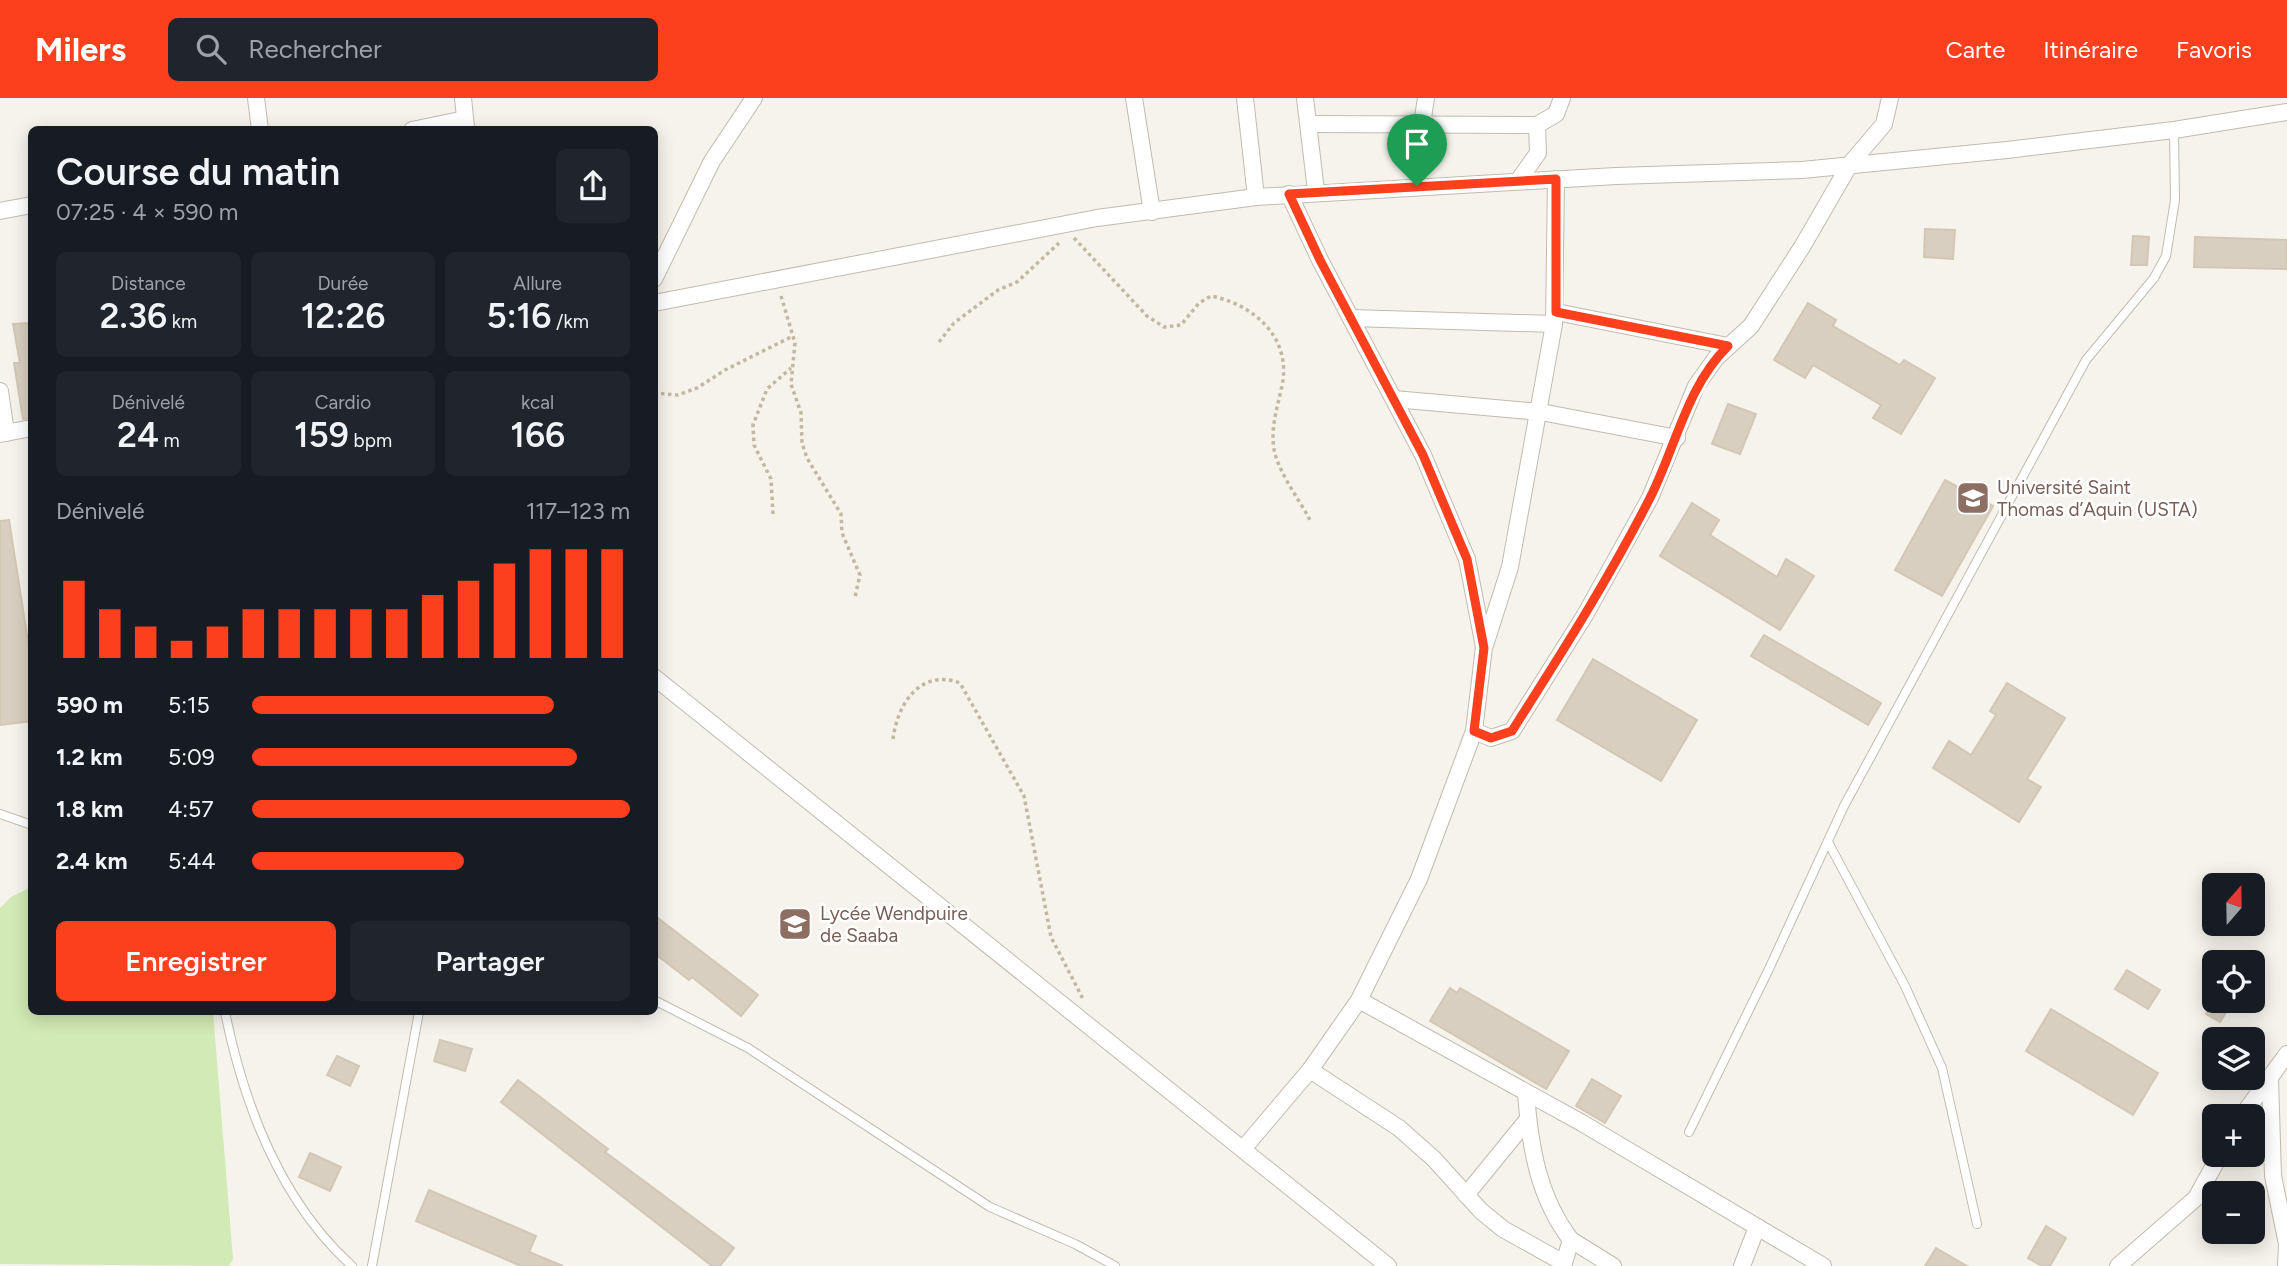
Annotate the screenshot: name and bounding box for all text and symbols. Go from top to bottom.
search box [168,18,658,81]
text: Milers [35,30,126,69]
icon: search [192,30,230,68]
text: Rechercher [248,33,382,65]
text: Carte [1945,35,2005,64]
text: Itinéraire [2043,35,2138,64]
text: Favoris [2176,35,2252,64]
pin [1387,114,1447,186]
icon: arrive [1398,125,1436,163]
text: Course du matin [56,149,340,195]
button: share [556,149,630,223]
text: 07:25 · 4 × 590 m [56,198,238,226]
text: Distance [111,272,186,295]
text: Durée [318,272,368,295]
text: Allure [513,272,562,295]
text: 2.36 [100,295,167,337]
text: 12:26 [301,295,385,337]
text: 5:16 [487,295,551,337]
text: km [167,310,197,333]
text: /km [551,310,589,333]
text: Dénivelé [112,391,185,414]
text: Cardio [315,391,371,414]
text: kcal [521,391,554,414]
text: 24 [117,414,159,456]
text: 159 [294,414,349,456]
text: 166 [510,414,565,456]
text: m [159,429,180,452]
text: bpm [349,429,392,452]
place label: Université Saint Thomas d’Aquin (USTA) [1997,476,2198,521]
school or university icon: Université Saint Thomas d’Aquin (USTA) [1954,479,1992,517]
text: Dénivelé [56,497,144,525]
text: 117–123 m [526,497,630,525]
text: 590 m [56,691,123,719]
text: 5:15 [168,691,210,719]
text: 1.2 km [56,743,123,771]
text: 5:09 [168,743,215,771]
text: 1.8 km [56,795,123,823]
text: 4:57 [168,795,214,823]
text: 2.4 km [56,847,127,875]
text: 5:44 [168,847,216,875]
north arrow [2202,873,2264,936]
map controls [2202,873,2265,1244]
place label: Lycée Wendpuire de Saaba [820,902,968,947]
school or university icon: Lycée Wendpuire de Saaba [776,905,814,943]
button: Enregistrer [56,921,336,1001]
button: Partager [350,921,630,1001]
button: locate [2202,950,2265,1013]
button: layers [2202,1027,2265,1090]
button: + [2202,1104,2265,1167]
button: − [2202,1181,2265,1244]

